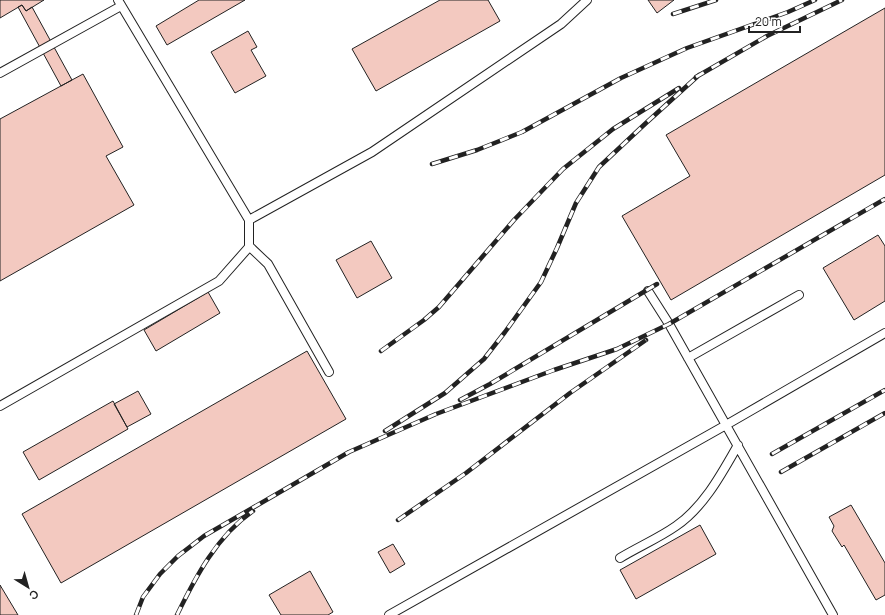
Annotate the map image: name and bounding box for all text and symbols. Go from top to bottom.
scale bar [749,8,800,34]
text: 20 m [755,13,782,30]
north arrow [8,567,48,607]
text: С [27,587,42,604]

